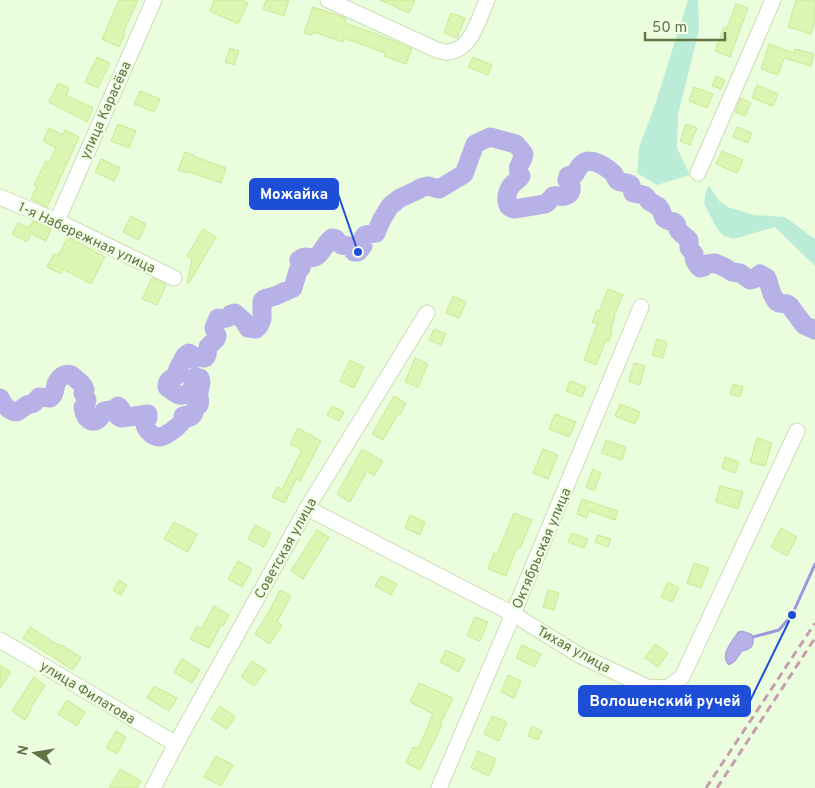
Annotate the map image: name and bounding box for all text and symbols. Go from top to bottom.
scale bar [645,10,725,42]
text: 50 m [652,19,687,38]
street label: улица Карасёва [77,59,136,162]
callout: Можайка [250,179,338,209]
text: Можайка [260,186,328,205]
street label: 1-я Набережная улица [15,199,158,278]
street label: Октябрьская улица [509,486,576,612]
street label: Советская улица [252,495,321,602]
street label: Тихая улица [534,623,613,677]
street label: улица Филатова [36,658,138,729]
callout: Волошенский ручей [579,686,750,716]
text: Волошенский ручей [589,693,741,712]
north arrow [10,728,60,778]
text: N [14,744,33,757]

